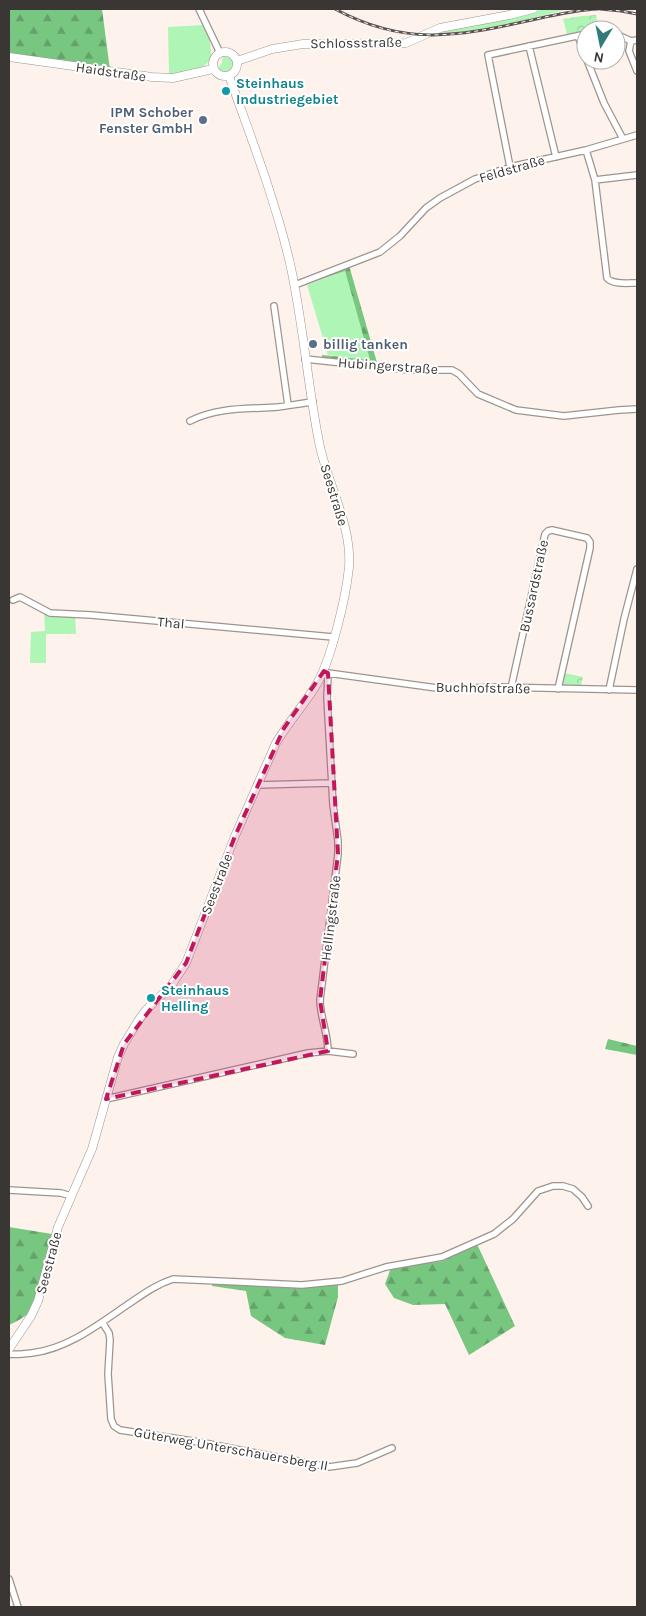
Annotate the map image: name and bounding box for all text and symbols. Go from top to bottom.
north arrow [576,20,626,70]
street label: Schlossstraße [310,34,402,52]
text: N [592,48,605,67]
street label: Haidstraße [75,59,147,85]
place label: Steinhaus Industriegebiet [236,75,339,108]
marker: Steinhaus Industriegebiet [220,85,232,97]
place label: IPM Schober Fenster GmbH [99,104,194,137]
marker: IPM Schober Fenster GmbH [197,114,209,126]
street label: Feldstraße [477,152,547,186]
place label: billig tanken [323,336,408,353]
marker: billig tanken [307,338,319,350]
street label: Hubingerstraße [337,354,439,378]
street label: Seestraße [317,462,351,528]
street label: Bussardstraße [516,538,552,634]
street label: Thal [157,613,185,633]
street label: Buchhofstraße [436,679,530,697]
street label: Seestraße [198,851,236,917]
street label: Hellingstraße [317,874,345,962]
place label: Steinhaus Helling [161,982,229,1015]
marker: Steinhaus Helling [145,992,157,1004]
street label: Seestraße [33,1230,65,1296]
street label: Güterweg Unterschauersberg II [133,1424,329,1474]

